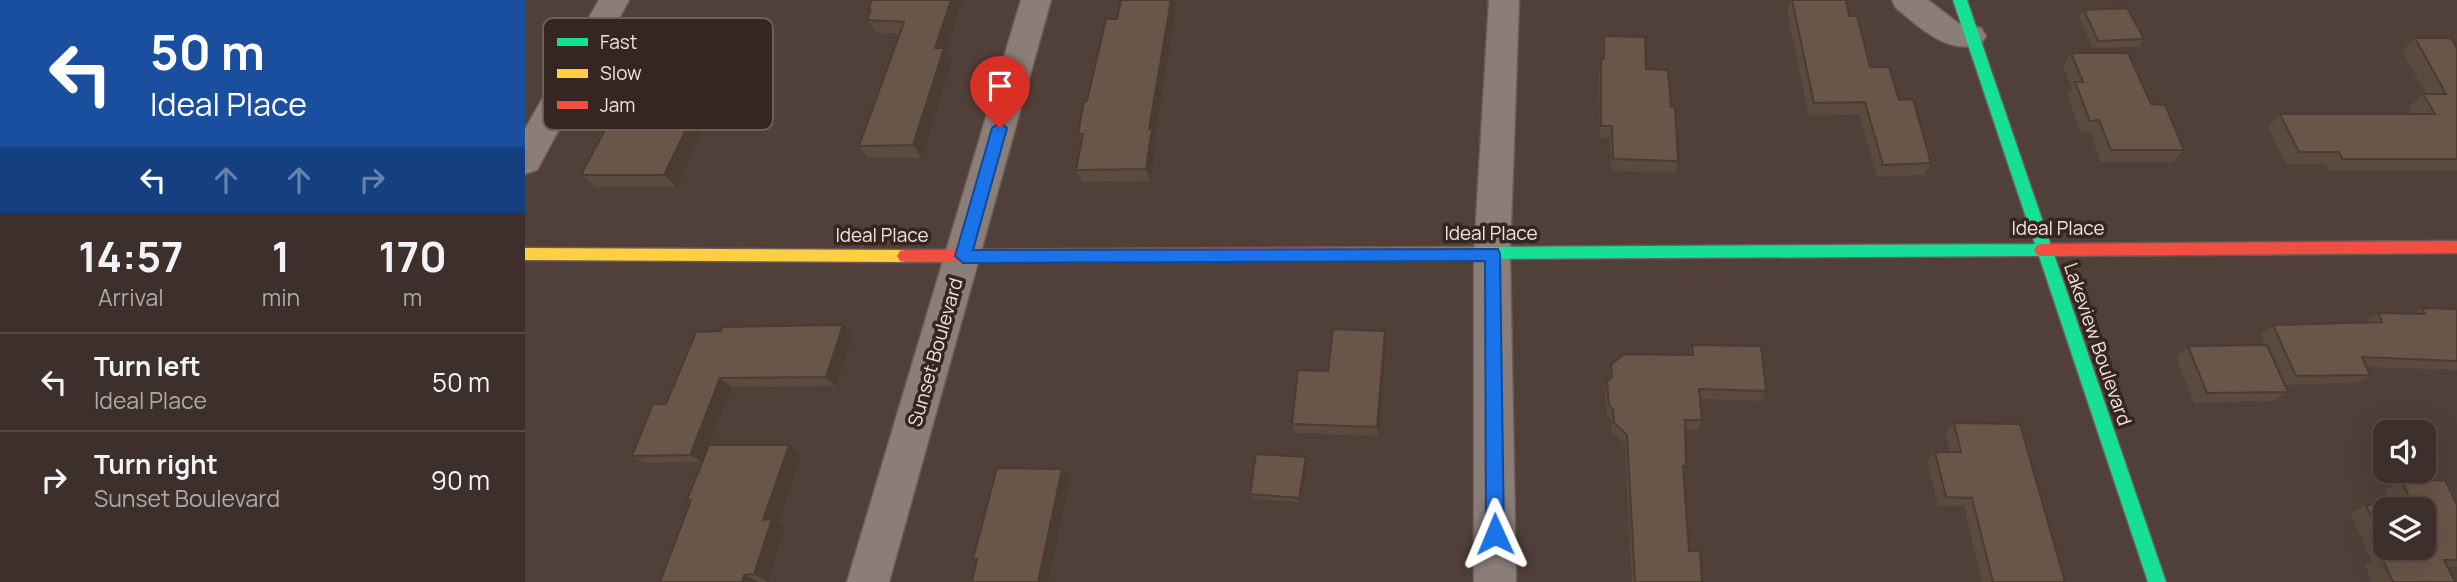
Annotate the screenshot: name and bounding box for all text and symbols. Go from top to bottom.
text: 50 m [150,18,265,85]
legend [543,18,773,130]
icon: left [35,28,126,119]
text: Fast [600,29,637,55]
pin [970,56,1030,128]
text: Slow [600,60,642,86]
icon: arrive [981,67,1019,105]
text: Ideal Place [150,82,307,126]
text: Jam [600,92,635,118]
icon: left [134,161,172,199]
icon: ahead [207,161,245,199]
icon: ahead [280,161,318,199]
icon: right [353,161,391,199]
street label: Ideal Place [2011,215,2105,241]
street label: Ideal Place [1444,220,1538,246]
street label: Ideal Place [835,222,929,248]
text: 14:57 [78,227,184,285]
text: 1 [272,227,290,285]
text: 170 [378,227,447,285]
street label: Lakeview Boulevard [2058,259,2138,429]
street label: Sunset Boulevard [901,275,969,429]
text: Arrival [98,281,164,313]
text: min [262,281,300,313]
text: m [403,281,422,313]
text: Turn left [94,348,201,384]
icon: left [35,363,73,401]
text: 50 m [432,364,490,400]
text: Ideal Place [94,384,207,416]
map controls [2373,420,2436,560]
button: sound [2373,420,2436,483]
text: Turn right [94,446,218,482]
icon: right [35,461,73,499]
text: 90 m [431,462,490,498]
text: Sunset Boulevard [94,482,280,514]
position arrow [1458,497,1532,571]
button: layers [2373,497,2436,560]

